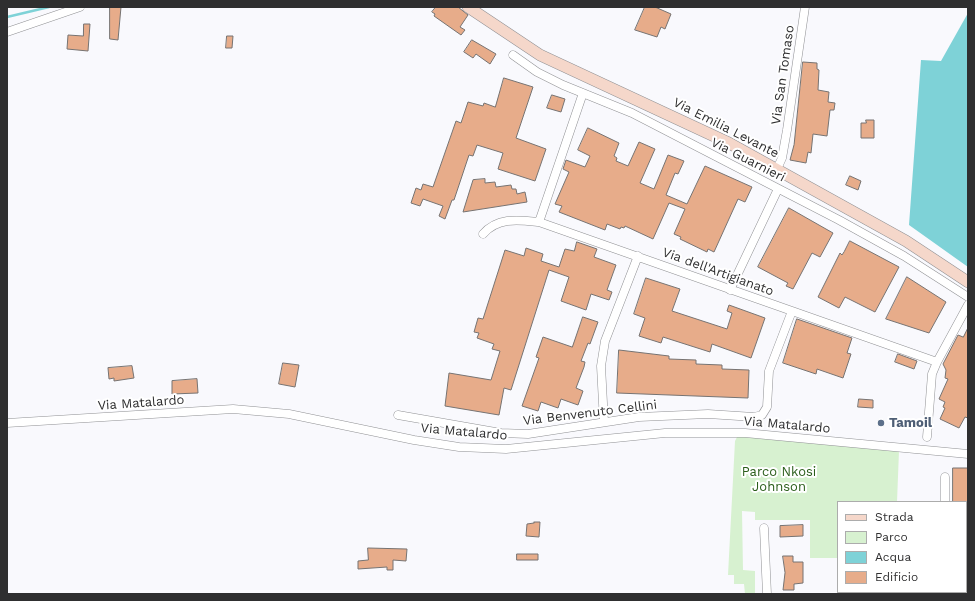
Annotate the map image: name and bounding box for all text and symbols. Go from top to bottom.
street label: Via San Tomaso [768,24,798,126]
street label: Via Emilia Levante [670,95,782,161]
street label: Via Guarnieri [708,135,788,185]
street label: Via dell'Artigianato [660,245,776,299]
street label: Via Matalardo [97,392,185,414]
street label: Via Benvenuto Cellini [522,397,658,429]
street label: Via Matalardo [743,413,831,437]
place label: Tamoil [889,415,932,431]
marker: Tamoil [876,418,886,428]
street label: Via Matalardo [420,420,508,444]
park label: Parco Nkosi Johnson [742,464,816,495]
legend [837,501,967,593]
text: Strada [875,510,914,524]
text: Parco [875,530,908,544]
text: Acqua [875,550,911,564]
text: Edificio [875,570,918,584]

